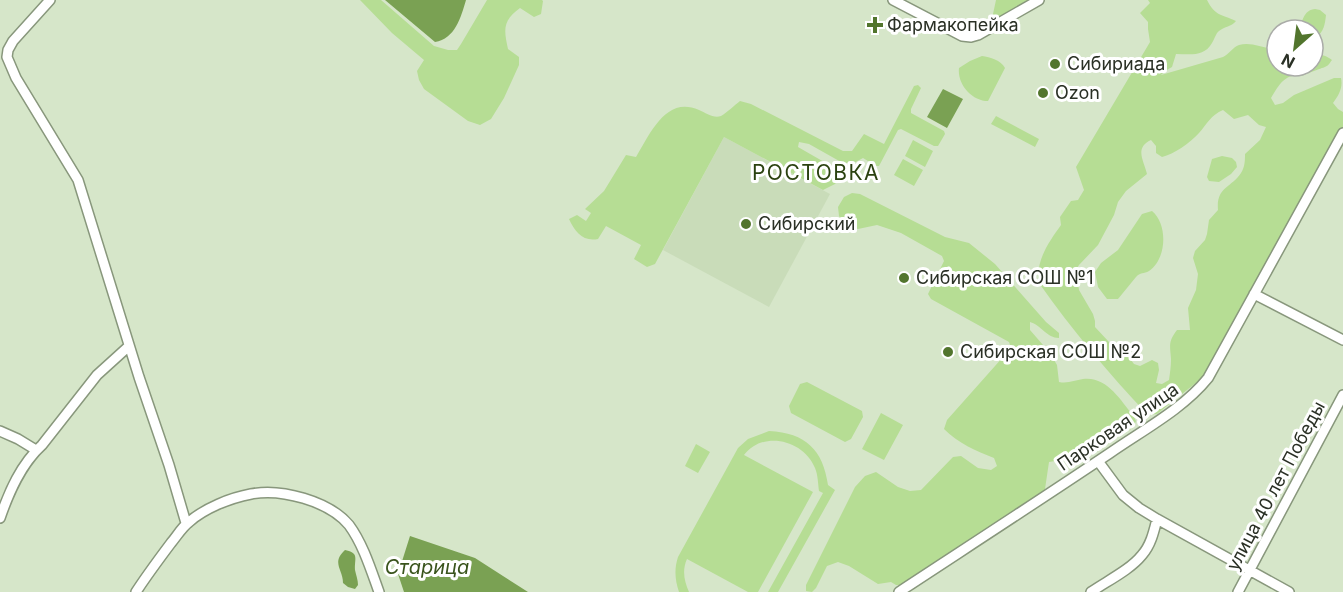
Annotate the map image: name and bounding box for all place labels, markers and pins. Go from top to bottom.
place label: Фармакопейка [887,14,1019,35]
marker: Фармакопейка [868,18,882,32]
place label: Сибириада [1067,53,1165,74]
marker: Сибириада [1048,57,1062,71]
place label: Ozon [1055,82,1100,103]
marker: Ozon [1036,86,1050,100]
place label: Сибирский [758,213,855,234]
marker: Сибирский [739,217,753,231]
place label: Сибирская СОШ №1 [916,267,1094,288]
marker: Сибирская СОШ №1 [897,271,911,285]
place label: Сибирская СОШ №2 [960,341,1141,362]
marker: Сибирская СОШ №2 [941,345,955,359]

